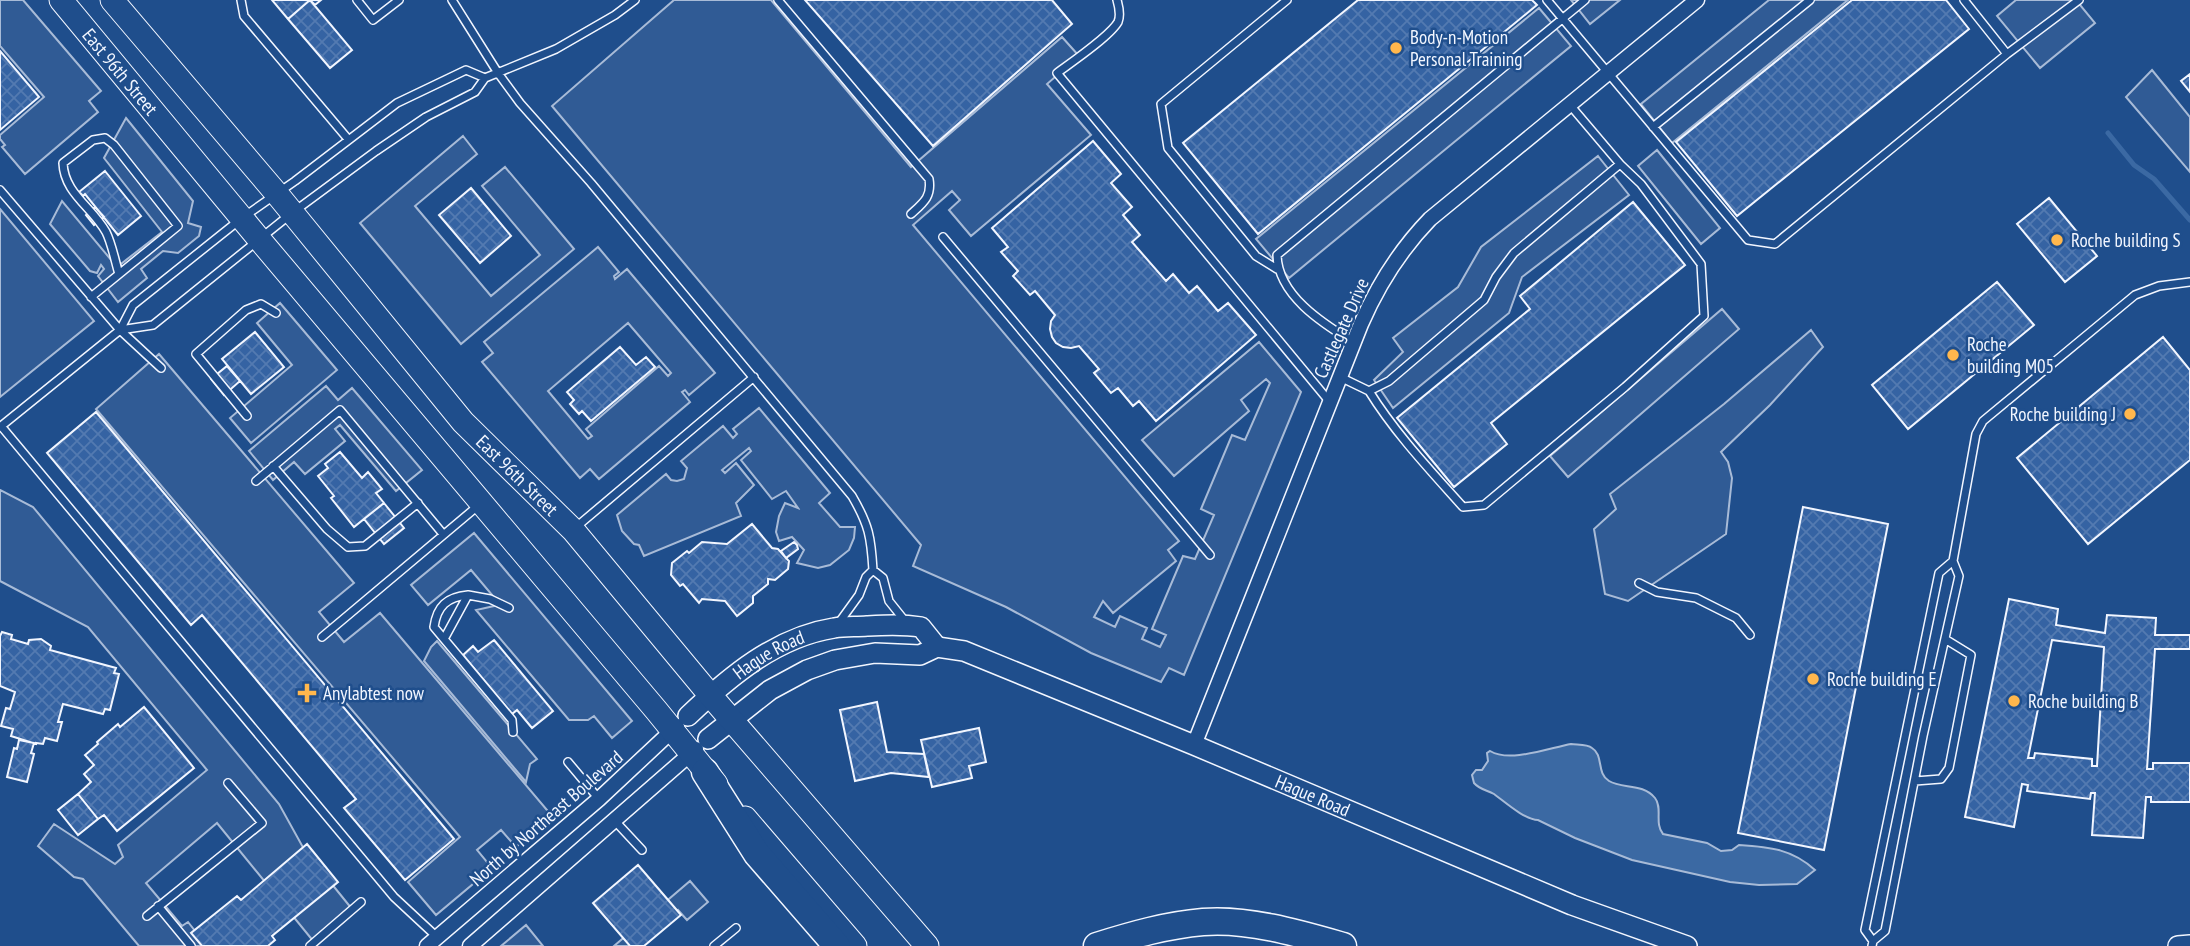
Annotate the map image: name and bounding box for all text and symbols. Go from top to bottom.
street label: East 96th Street [77,23,164,121]
place label: Body-n-Motion Personal Training [1410,25,1522,71]
marker: Body-n-Motion Personal Training [1388,40,1404,56]
place label: Roche building S [2071,228,2181,252]
marker: Roche building S [2049,232,2065,248]
street label: Castlegate Drive [1308,274,1374,382]
place label: Roche building M05 [1967,332,2054,378]
marker: Roche building M05 [1945,347,1961,363]
place label: Roche building J [2010,402,2116,426]
marker: Roche building J [2122,406,2138,422]
street label: East 96th Street [471,430,564,521]
street label: Hague Road [728,625,807,684]
place label: Roche building E [1827,667,1937,691]
marker: Roche building E [1805,671,1821,687]
place label: Anylabtest now [323,681,425,705]
marker: Anylabtest now [297,683,317,703]
place label: Roche building B [2028,689,2139,713]
marker: Roche building B [2006,693,2022,709]
street label: North by Northeast Boulevard [465,745,627,891]
street label: Hague Road [1272,769,1354,822]

